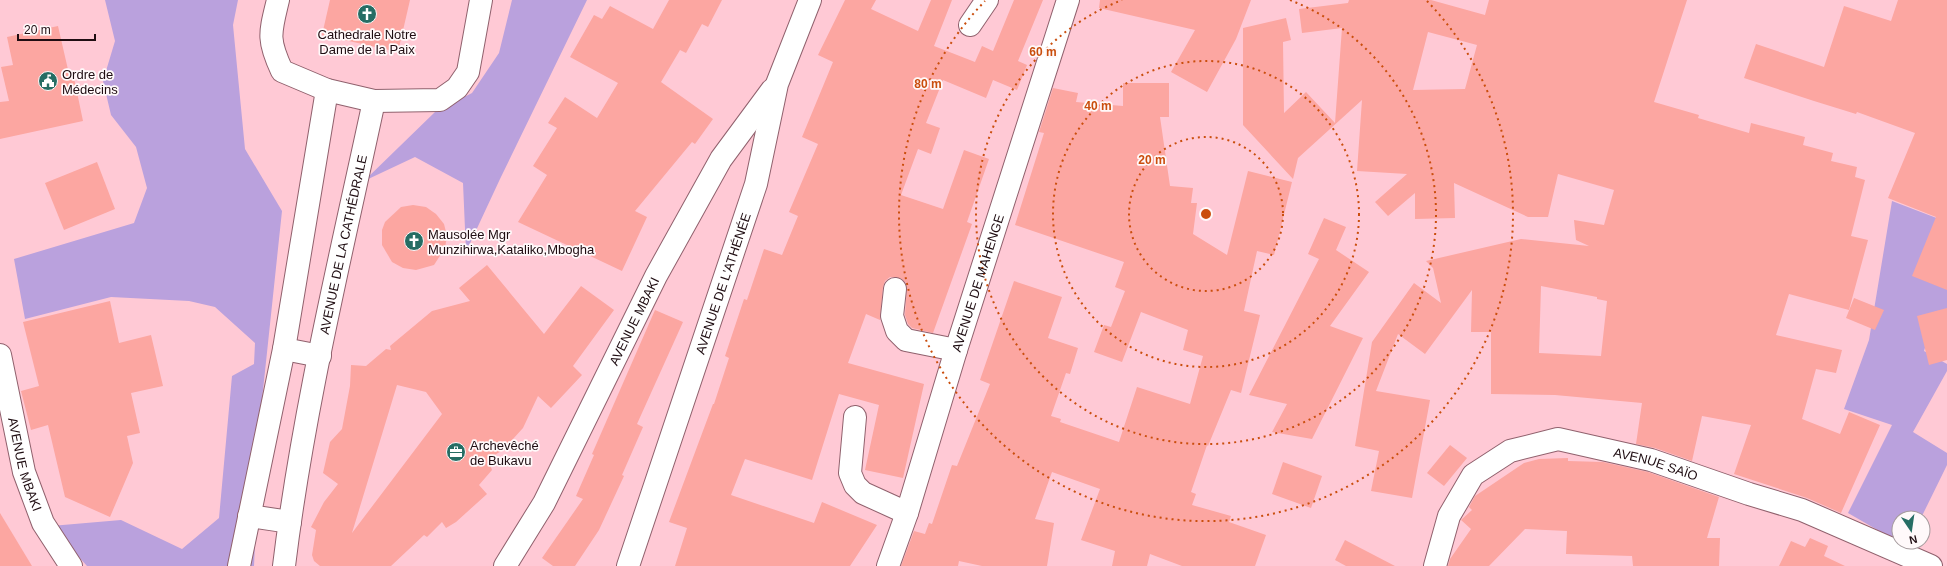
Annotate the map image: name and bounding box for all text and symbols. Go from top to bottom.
church icon: Cathedrale Notre Dame de la Paix [356,3,378,25]
scale bar [18,16,95,42]
text: 20 m [24,23,51,37]
place label: Cathedrale Notre Dame de la Paix [318,27,417,57]
text: 60 m [1029,45,1057,59]
place label: Ordre de Médecins [62,67,118,97]
public building icon: Ordre de Médecins [37,70,59,92]
text: 80 m [914,77,942,91]
text: 40 m [1084,99,1112,113]
street label: AVENUE DE LA CATHÉDRALE [316,153,370,335]
text: 20 m [1138,153,1166,167]
centre of rings [1199,207,1213,221]
street label: AVENUE DE L'ATHÉNÉE [692,211,753,356]
street label: AVENUE DE MAHENGE [948,212,1007,354]
place label: Mausolée Mgr Munzihirwa,Kataliko,Mbogha [428,227,595,257]
church icon: Mausolée Mgr Munzihirwa,Kataliko,Mbogha [403,230,425,252]
street label: AVENUE MBAKI [606,274,662,368]
street label: AVENUE MBAKI [5,416,45,513]
place label: Archevêché de Bukavu [470,438,539,468]
office icon: Archevêché de Bukavu [445,441,467,463]
street label: AVENUE SAÏO [1612,444,1700,483]
north arrow [1891,510,1931,550]
text: N [1908,533,1918,546]

